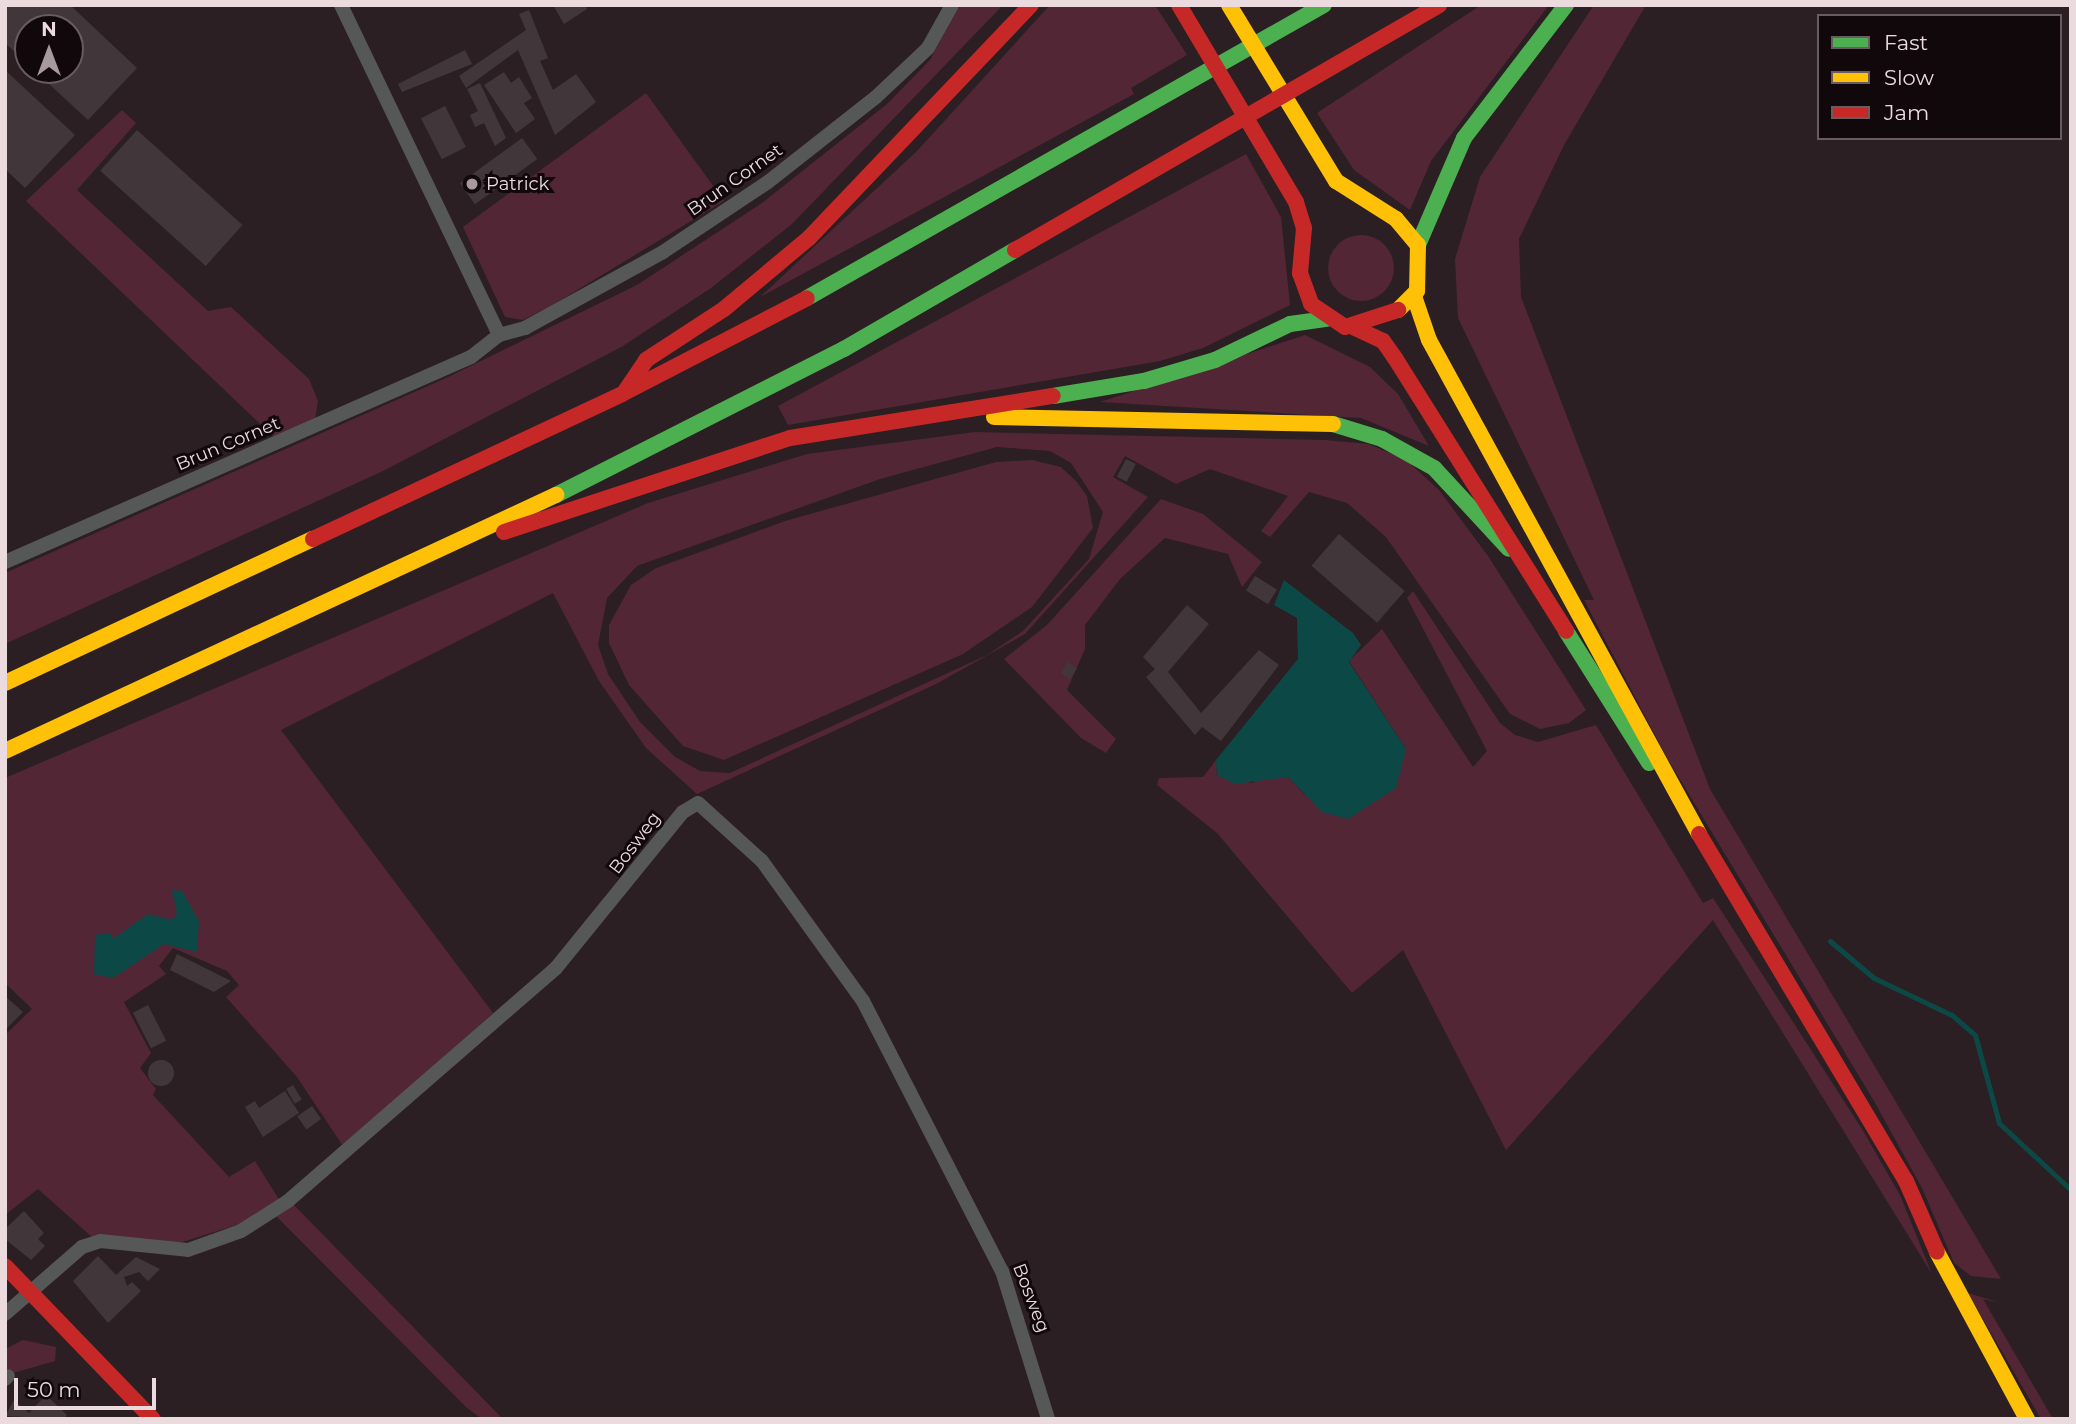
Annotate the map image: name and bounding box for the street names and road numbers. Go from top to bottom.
street label: Brun Cornet [683,139,787,221]
street label: Brun Cornet [173,412,283,476]
street label: Bosweg [605,808,665,878]
street label: Bosweg [1008,1260,1054,1336]

